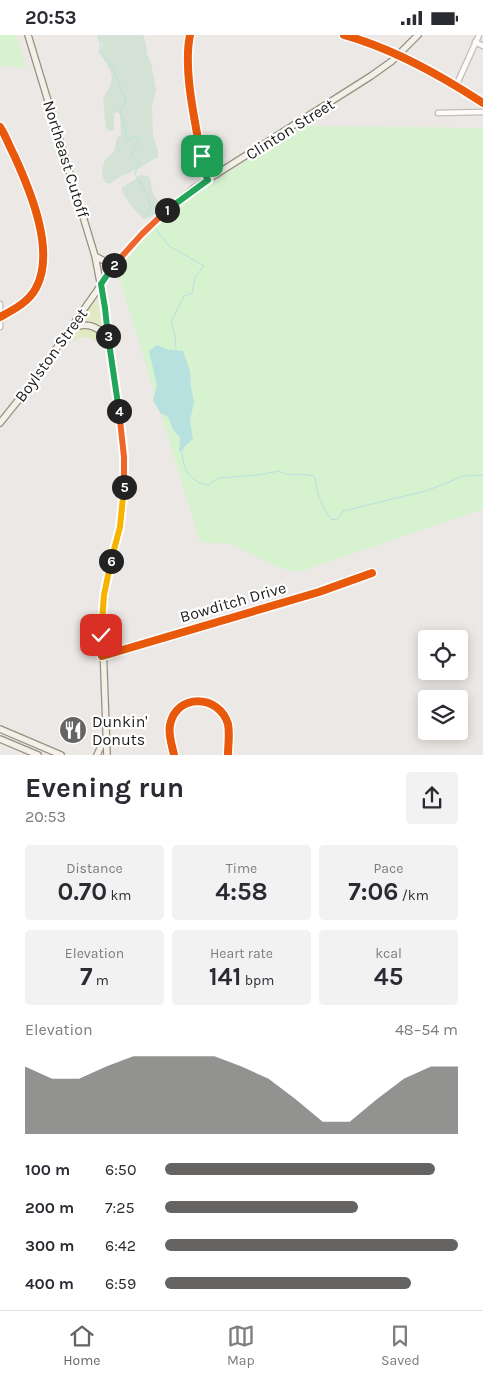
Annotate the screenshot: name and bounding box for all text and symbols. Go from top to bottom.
text: 20:53 [25,7,77,29]
street label: Clinton Street [242,94,338,164]
street label: Northeast Cutoff [39,98,93,220]
pin [181,135,223,177]
icon: arrive [188,142,216,170]
pin: 1 [154,197,180,223]
text: 1 [165,202,170,219]
pin: 2 [102,253,126,277]
text: 2 [110,257,119,274]
street label: Boylston Street [11,304,91,406]
pin: 3 [96,323,120,349]
text: 3 [104,328,113,345]
pin: 4 [106,399,132,423]
text: 4 [115,403,124,420]
pin: 5 [112,475,136,499]
text: 5 [120,479,129,496]
pin: 6 [98,549,124,573]
text: 6 [107,553,116,570]
street label: Bowditch Drive [178,578,288,626]
pin [80,614,122,656]
icon: check [87,621,115,649]
map controls [418,630,468,740]
button: locate [418,630,468,680]
button: layers [418,690,468,740]
place label: Dunkin' Donuts [92,712,148,749]
restaurant icon: Dunkin' Donuts [58,715,88,745]
text: Evening run [25,771,184,804]
button: share [406,772,458,824]
text: 20:53 [25,807,66,826]
text: Distance [66,860,123,877]
text: Time [226,860,257,877]
text: Pace [374,860,403,877]
text: 0.70 [58,877,107,906]
text: 4:58 [215,877,268,906]
text: 7:06 [348,877,398,906]
text: km [107,887,131,904]
text: /km [398,887,429,904]
text: Elevation [65,945,124,962]
text: Heart rate [210,945,273,962]
text: kcal [375,945,402,962]
text: 7 [80,962,93,991]
text: 141 [209,962,241,991]
text: 45 [374,962,403,991]
text: m [93,972,109,989]
text: bpm [241,972,274,989]
text: Elevation [25,1020,93,1039]
text: 48–54 m [395,1020,458,1039]
text: 100 m [25,1160,70,1179]
text: 6:50 [105,1160,136,1179]
text: 200 m [25,1198,74,1217]
text: 7:25 [105,1198,135,1217]
text: 300 m [25,1236,74,1255]
text: 6:42 [105,1236,136,1255]
text: 400 m [25,1274,74,1293]
text: 6:59 [105,1274,136,1293]
tab: Home [63,1322,100,1369]
tab: Map [227,1322,255,1369]
tab: Saved [381,1322,420,1369]

